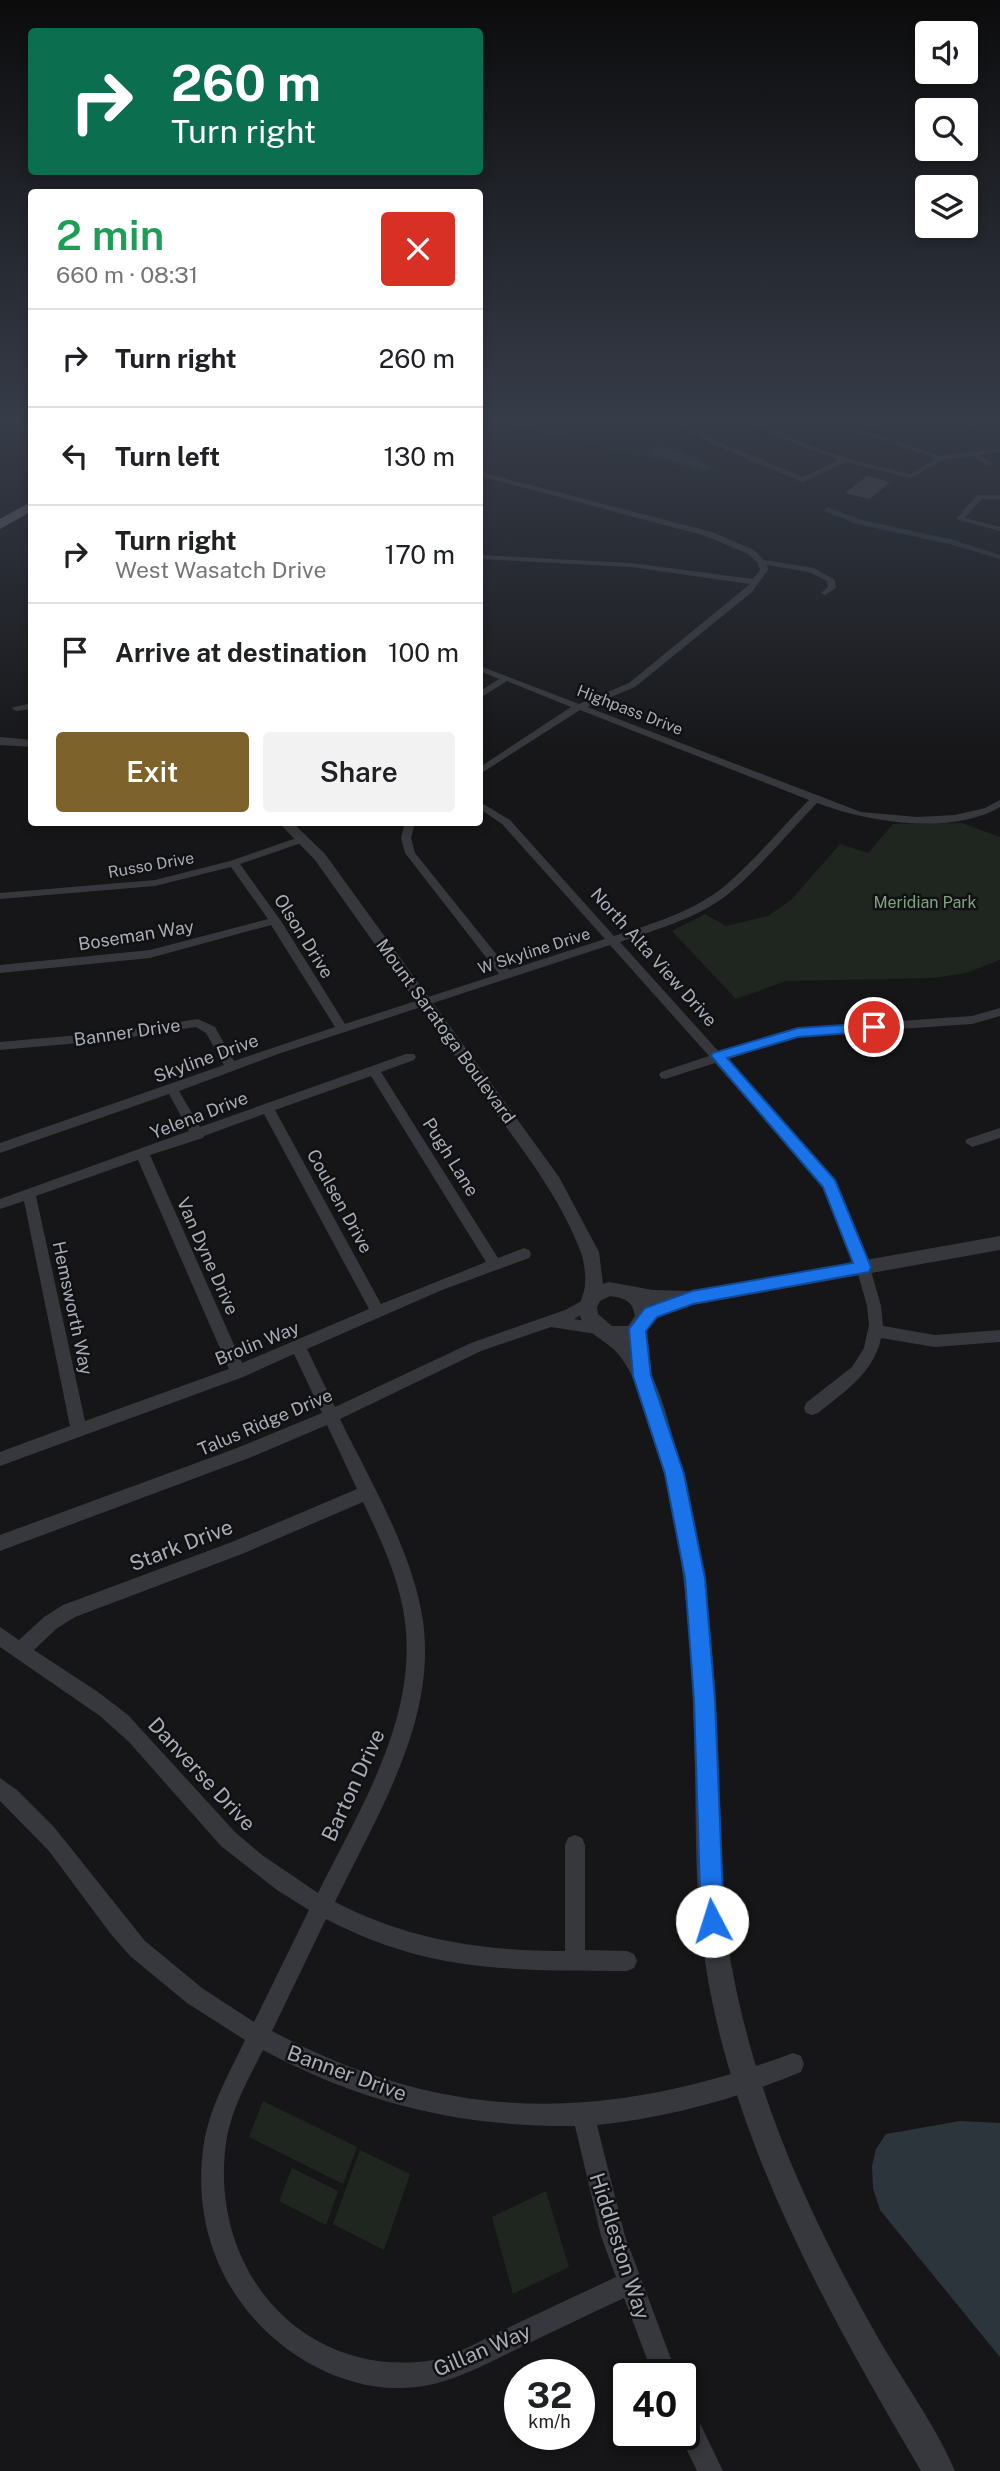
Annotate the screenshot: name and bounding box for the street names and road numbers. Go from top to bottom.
street label: Highpass Drive [574,681,686,739]
street label: Russo Drive [106,848,196,882]
street label: North Alta View Drive [586,884,722,1030]
street label: Olson Drive [270,890,338,982]
street label: Boseman Way [77,915,196,955]
street label: W Skyline Drive [476,924,592,978]
street label: Mount Saratoga Boulevard [372,935,520,1127]
street label: Banner Drive [72,1014,182,1050]
street label: Skyline Drive [151,1029,261,1087]
street label: Yelena Drive [147,1087,251,1143]
street label: Pugh Lane [419,1114,483,1200]
street label: Coulsen Drive [303,1145,377,1257]
street label: Van Dyne Drive [173,1194,243,1318]
street label: Hemsworth Way [49,1239,98,1377]
street label: Brolin Way [212,1316,303,1369]
street label: Talus Ridge Drive [194,1384,336,1460]
street label: Stark Drive [126,1514,236,1576]
street label: Danverse Drive [143,1712,261,1836]
street label: Barton Drive [316,1725,390,1845]
street label: Banner Drive [284,2040,410,2106]
street label: Hiddleston Way [585,2170,655,2322]
street label: Gillan Way [430,2318,534,2382]

